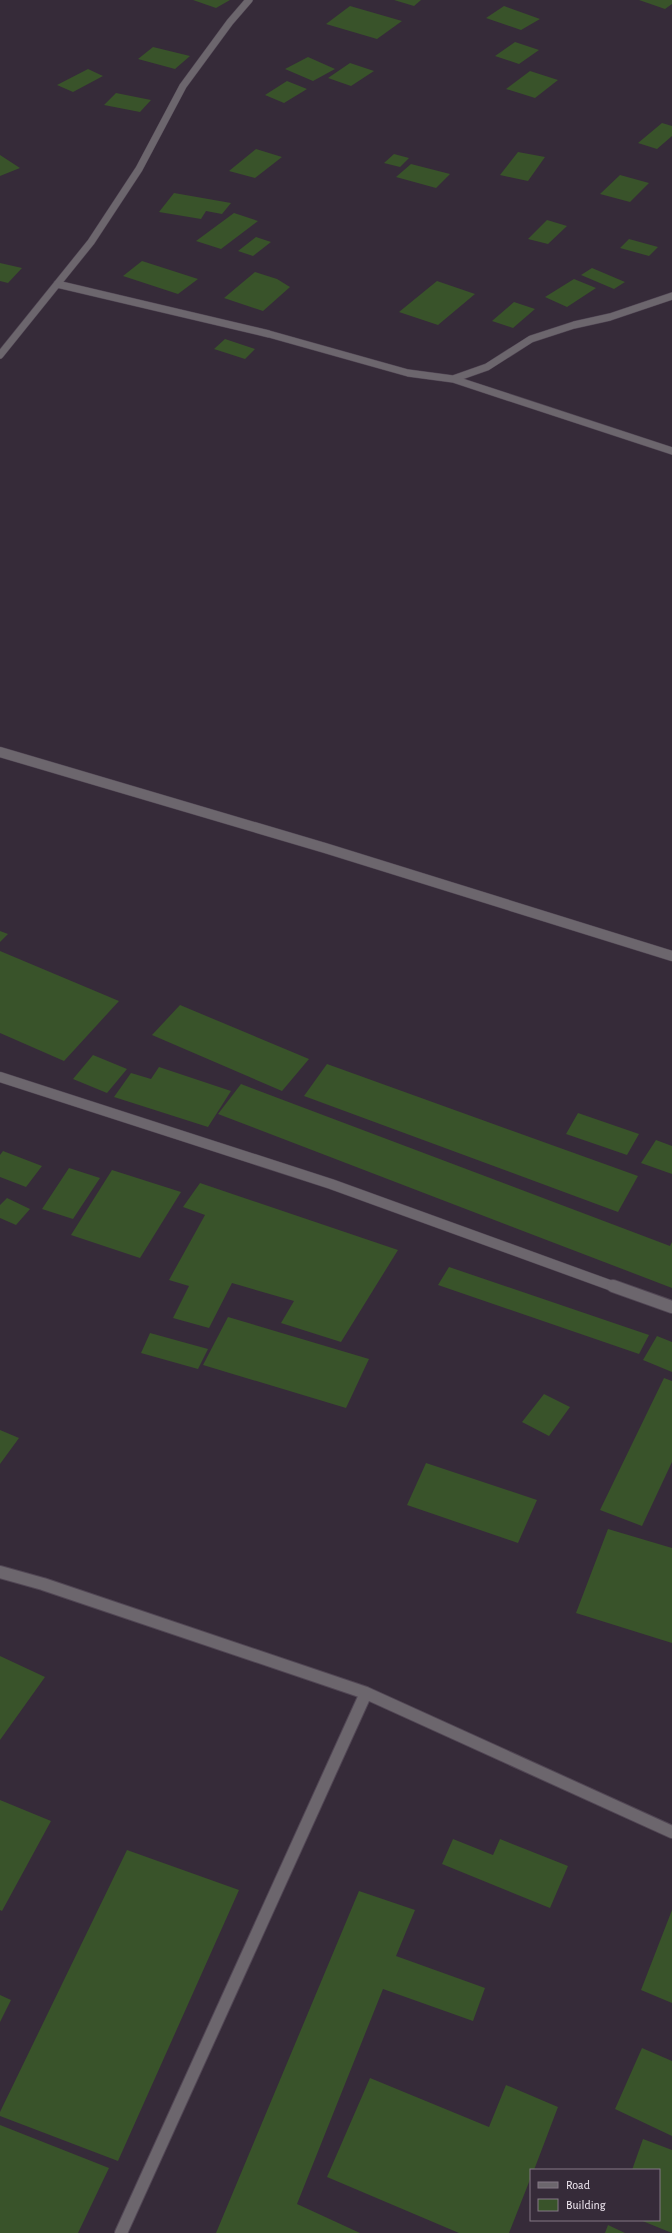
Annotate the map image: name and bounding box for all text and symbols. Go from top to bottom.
legend [530,2169,660,2221]
text: Road [566,2179,590,2191]
text: Building [566,2199,606,2211]

